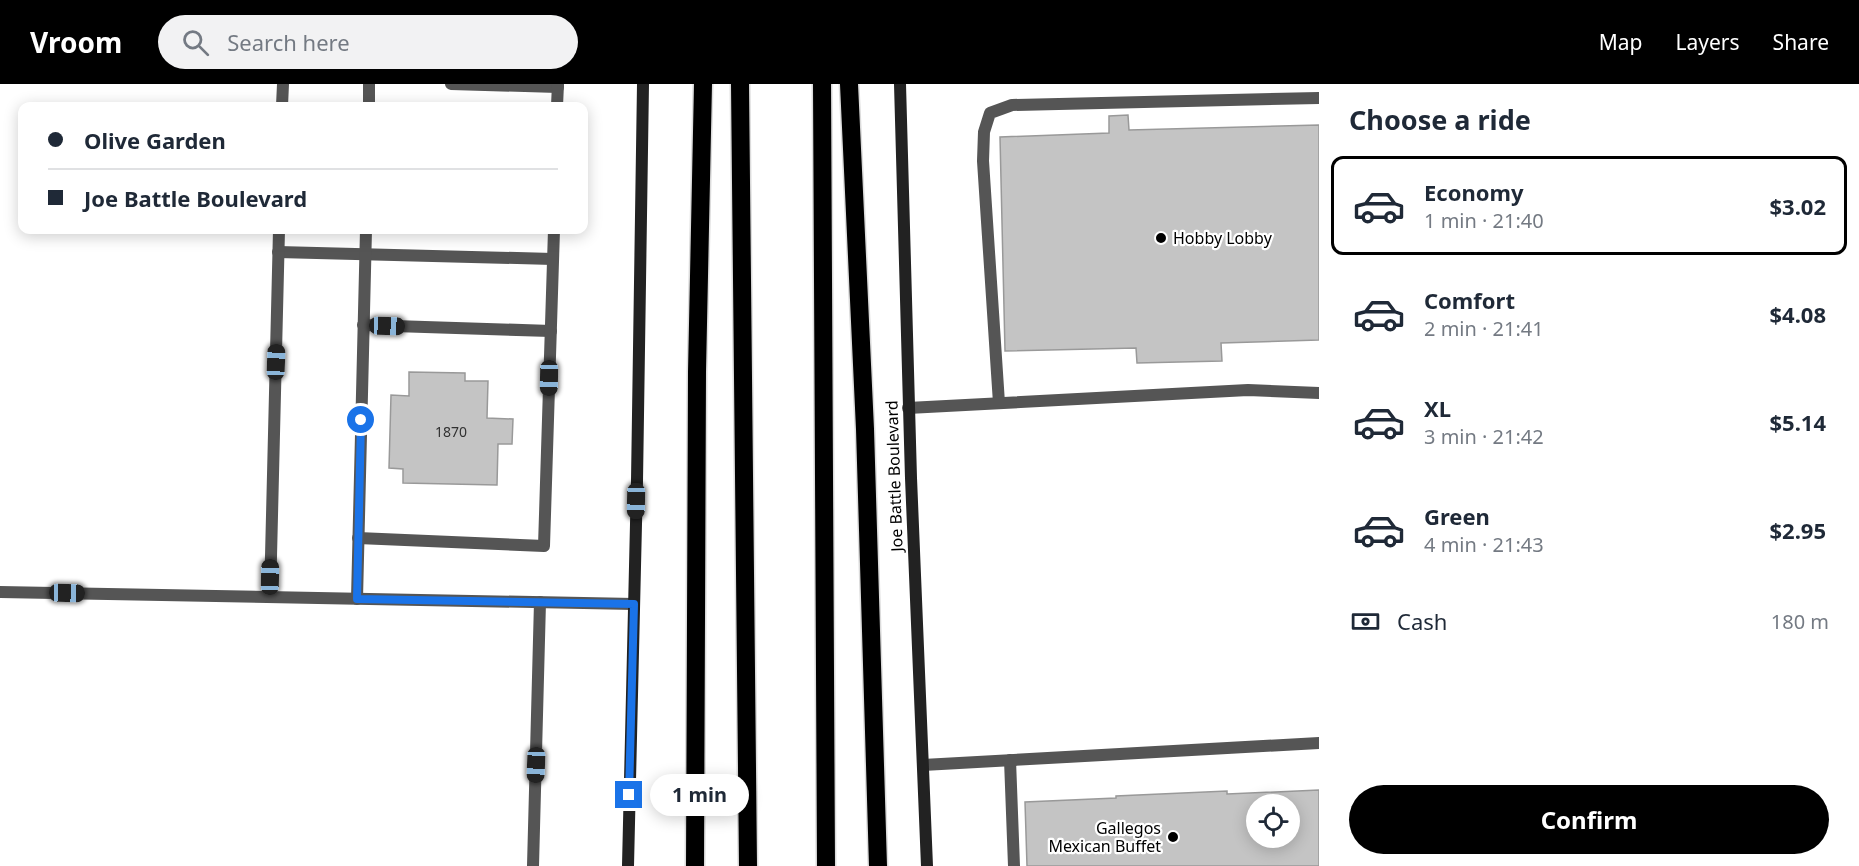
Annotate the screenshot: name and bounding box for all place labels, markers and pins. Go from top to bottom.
place label: Hobby Lobby [1173,227,1273,249]
marker: Hobby Lobby [1154,231,1168,245]
place label: Gallegos Mexican Buffet [1048,817,1161,857]
marker: Gallegos Mexican Buffet [1166,830,1180,844]

